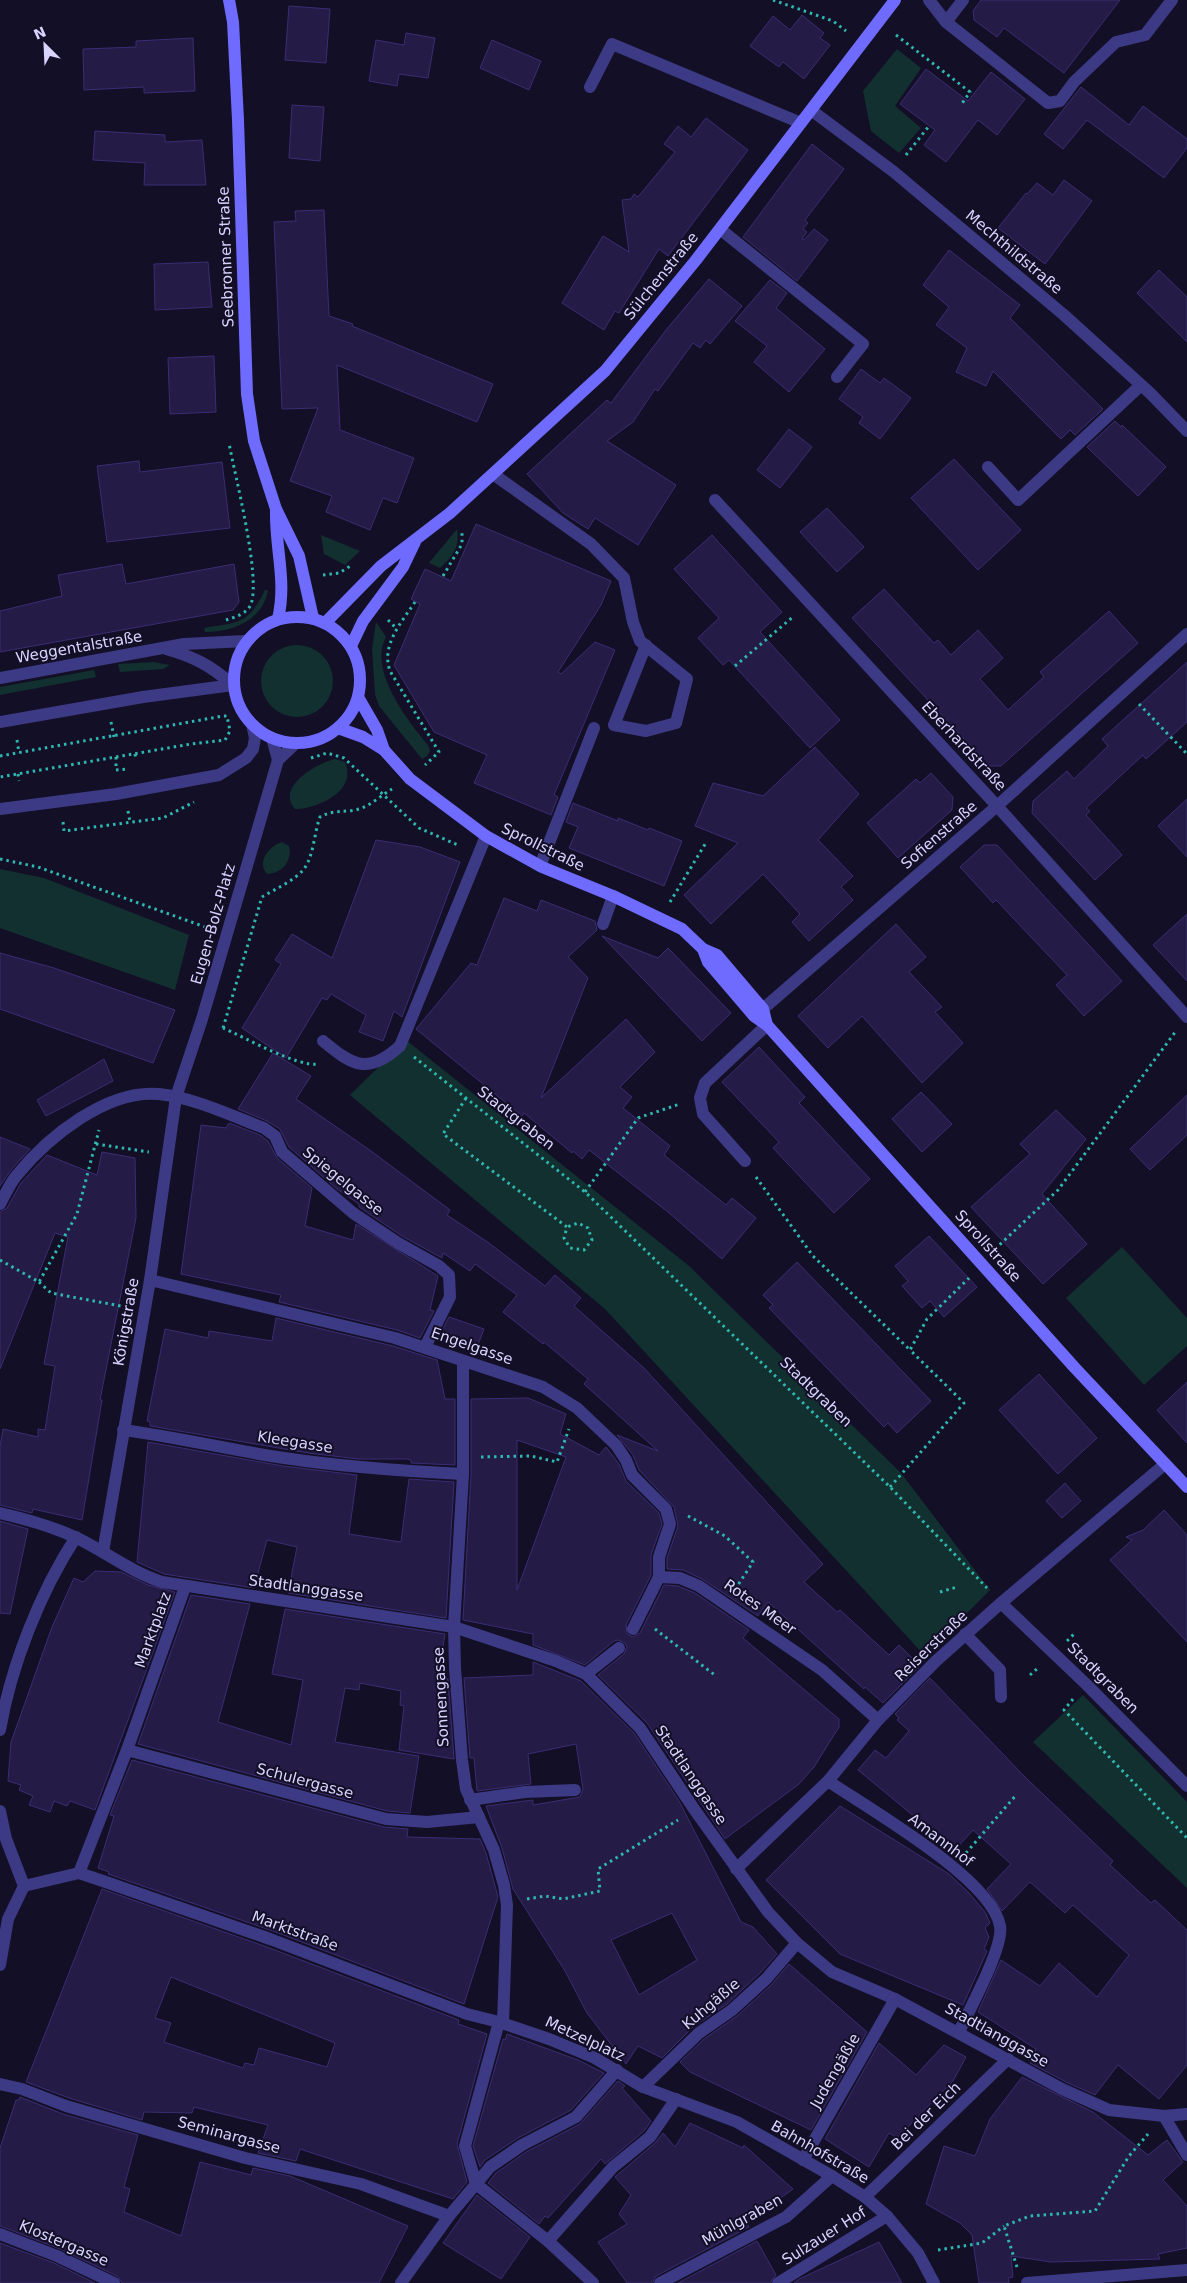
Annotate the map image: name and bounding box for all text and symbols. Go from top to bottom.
north arrow [20,20,70,70]
text: N [31,23,48,43]
street label: Seebronner Straße [215,186,237,328]
street label: Mechthildstraße [962,206,1066,298]
street label: Sülchenstraße [620,229,702,323]
street label: Weggentalstraße [14,627,144,667]
street label: Eberhardstraße [918,697,1010,795]
street label: Sofienstraße [897,797,981,873]
street label: Sprollstraße [499,819,587,875]
street label: Eugen-Bolz-Platz [187,861,239,987]
street label: Stadtgraben [474,1082,558,1154]
street label: Spiegelgasse [299,1143,387,1219]
street label: Sprollstraße [951,1206,1025,1286]
street label: Königstraße [109,1277,143,1367]
street label: Engelgasse [429,1324,515,1368]
street label: Stadtgraben [776,1353,856,1431]
street label: Kleegasse [256,1427,334,1457]
street label: Stadtlanggasse [247,1571,365,1605]
street label: Rotes Meer [720,1575,800,1639]
street label: Marktplatz [131,1589,175,1670]
street label: Reiserstraße [891,1607,971,1685]
street label: Stadtgraben [1064,1639,1142,1717]
street label: Sonnengasse [429,1647,453,1747]
street label: Stadtlanggasse [651,1722,731,1828]
street label: Schulergasse [255,1759,355,1803]
street label: Amannhof [905,1810,978,1871]
street label: Marktstraße [249,1907,341,1955]
street label: Kuhgäßle [679,1975,743,2033]
street label: Stadtlanggasse [942,1999,1052,2071]
street label: Metzelplatz [542,2013,628,2065]
street label: Judengäßle [806,2030,864,2113]
street label: Bei der Eich [888,2078,964,2154]
street label: Seminargasse [176,2113,282,2157]
street label: Bahnhofstraße [768,2117,872,2187]
street label: Mühlgraben [699,2190,785,2250]
street label: Sulzauer Hof [779,2203,870,2269]
street label: Klostergasse [16,2216,112,2270]

